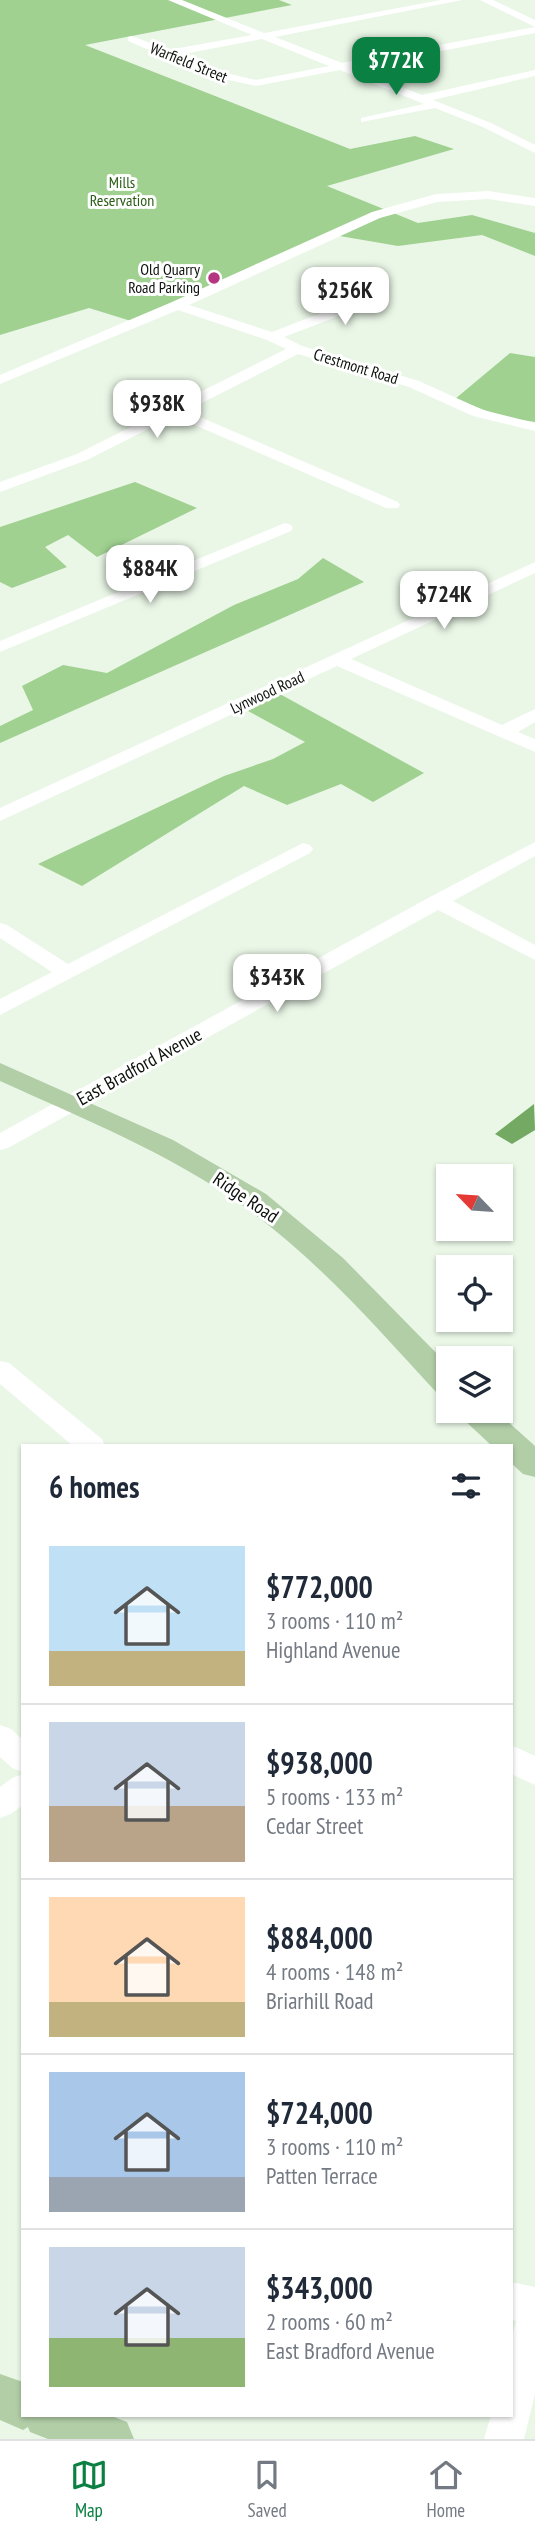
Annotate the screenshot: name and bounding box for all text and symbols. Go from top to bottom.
street label: Warfield Street [147,37,231,87]
pin: $772K [347,38,445,97]
text: $772K [368,45,424,74]
park label: Mills Reservation [90,172,154,210]
place label: Old Quarry Road Parking [128,259,200,297]
pin: $256K [296,268,394,327]
marker: Old Quarry Road Parking [206,270,222,286]
text: $256K [317,275,373,304]
street label: Crestmont Road [311,344,401,388]
pin: $938K [108,380,206,440]
text: $938K [129,388,185,417]
pin: $884K [101,546,199,605]
text: $884K [122,553,178,582]
pin: $724K [395,572,493,631]
text: $724K [416,579,472,608]
street label: Lynwood Road [227,666,307,718]
pin: $343K [228,954,326,1014]
text: $343K [249,962,305,991]
street label: East Bradford Avenue [72,1022,206,1110]
north arrow [436,1164,513,1241]
map controls [436,1164,513,1423]
street label: Ridge Road [209,1166,283,1228]
button: locate [436,1255,513,1332]
button: layers [436,1346,513,1423]
text: 6 homes [49,1467,140,1506]
icon: filters [447,1467,485,1505]
text: $772,000 [266,1567,373,1606]
icon: home [105,1574,189,1658]
text: 3 rooms · 110 m² [266,1606,403,1635]
text: Highland Avenue [266,1635,400,1664]
text: $938,000 [266,1743,373,1782]
icon: home [105,1750,189,1834]
text: 5 rooms · 133 m² [266,1782,403,1811]
text: Cedar Street [266,1811,363,1840]
text: $884,000 [266,1918,373,1957]
icon: home [105,1925,189,2009]
text: 4 rooms · 148 m² [266,1957,403,1986]
text: Briarhill Road [266,1986,374,2015]
text: $724,000 [266,2093,373,2132]
icon: home [105,2100,189,2184]
text: 3 rooms · 110 m² [266,2132,403,2161]
text: Patten Terrace [266,2161,378,2190]
text: $343,000 [266,2268,373,2307]
icon: home [105,2275,189,2359]
text: 2 rooms · 60 m² [266,2307,393,2336]
text: East Bradford Avenue [266,2336,435,2365]
tab: Map [70,2456,108,2522]
tab: Saved [248,2456,287,2522]
tab: Home [427,2456,465,2522]

